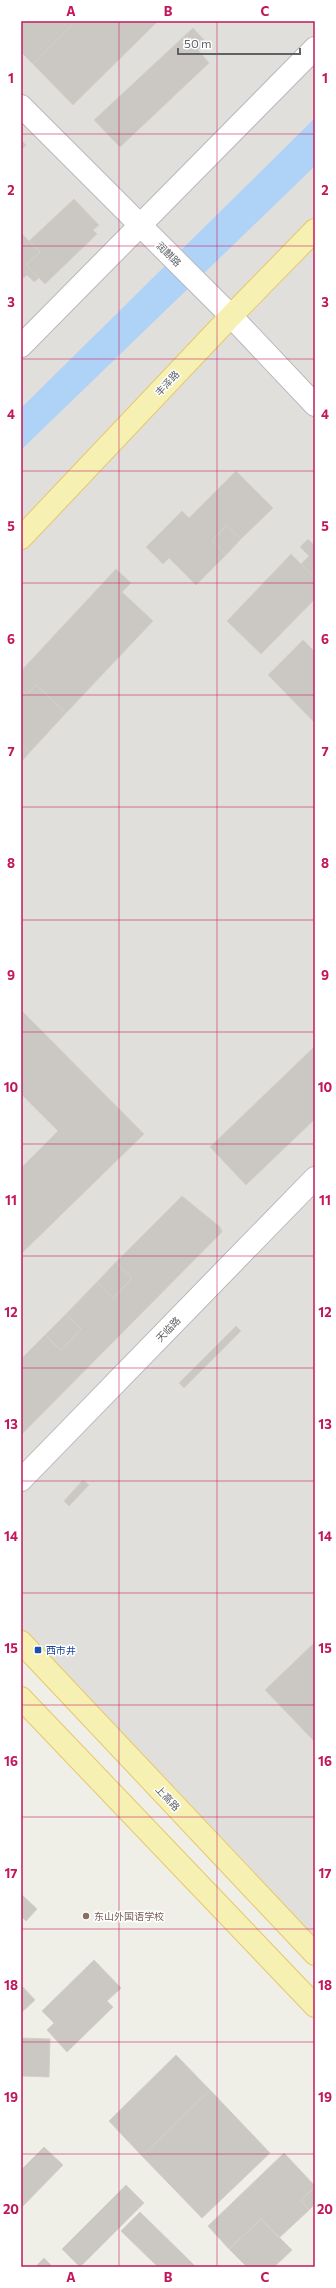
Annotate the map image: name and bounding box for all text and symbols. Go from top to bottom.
text: A [66,3,76,19]
text: B [164,3,173,19]
text: C [261,3,270,19]
scale bar [178,30,300,56]
text: 50 m [184,36,212,50]
text: 1 [8,70,14,86]
text: 1 [322,70,328,86]
text: 2 [7,182,15,198]
text: 2 [321,182,329,198]
street label: 润麒路 [154,239,184,269]
text: 3 [7,294,15,310]
text: 3 [321,294,329,310]
street label: 丰泽路 [152,368,182,398]
text: 4 [7,406,15,422]
text: 4 [321,406,329,422]
text: 5 [7,518,15,534]
text: 5 [321,518,329,534]
text: 6 [7,631,15,647]
text: 6 [321,631,329,647]
text: 7 [7,743,15,759]
text: 7 [321,743,329,759]
text: 8 [7,855,15,871]
text: 8 [321,855,329,871]
text: 9 [7,967,15,983]
text: 9 [321,967,329,983]
text: 10 [4,1079,19,1095]
text: 10 [318,1079,333,1095]
text: 11 [5,1192,17,1208]
text: 11 [319,1192,331,1208]
text: 12 [4,1304,18,1320]
text: 12 [318,1304,332,1320]
street label: 天临路 [153,1314,183,1344]
text: 13 [4,1416,18,1432]
text: 13 [318,1416,332,1432]
text: 14 [4,1528,18,1544]
text: 14 [318,1528,332,1544]
text: 15 [4,1640,18,1656]
text: 15 [318,1640,332,1656]
place label: 西市井 [46,1644,76,1656]
marker: 西市井 [33,1645,43,1655]
text: 16 [4,1753,18,1769]
text: 16 [318,1753,332,1769]
street label: 上高路 [153,1783,183,1813]
text: 17 [4,1865,18,1881]
text: 17 [318,1865,332,1881]
place label: 东山外国语学校 [94,1910,164,1922]
marker: 东山外国语学校 [81,1911,91,1921]
text: 18 [4,1977,18,1993]
text: 18 [318,1977,332,1993]
text: 19 [4,2089,18,2105]
text: 19 [318,2089,332,2105]
text: 20 [3,2201,19,2217]
text: 20 [317,2201,333,2217]
text: A [66,2269,76,2285]
text: B [164,2269,173,2285]
text: C [261,2269,270,2285]

